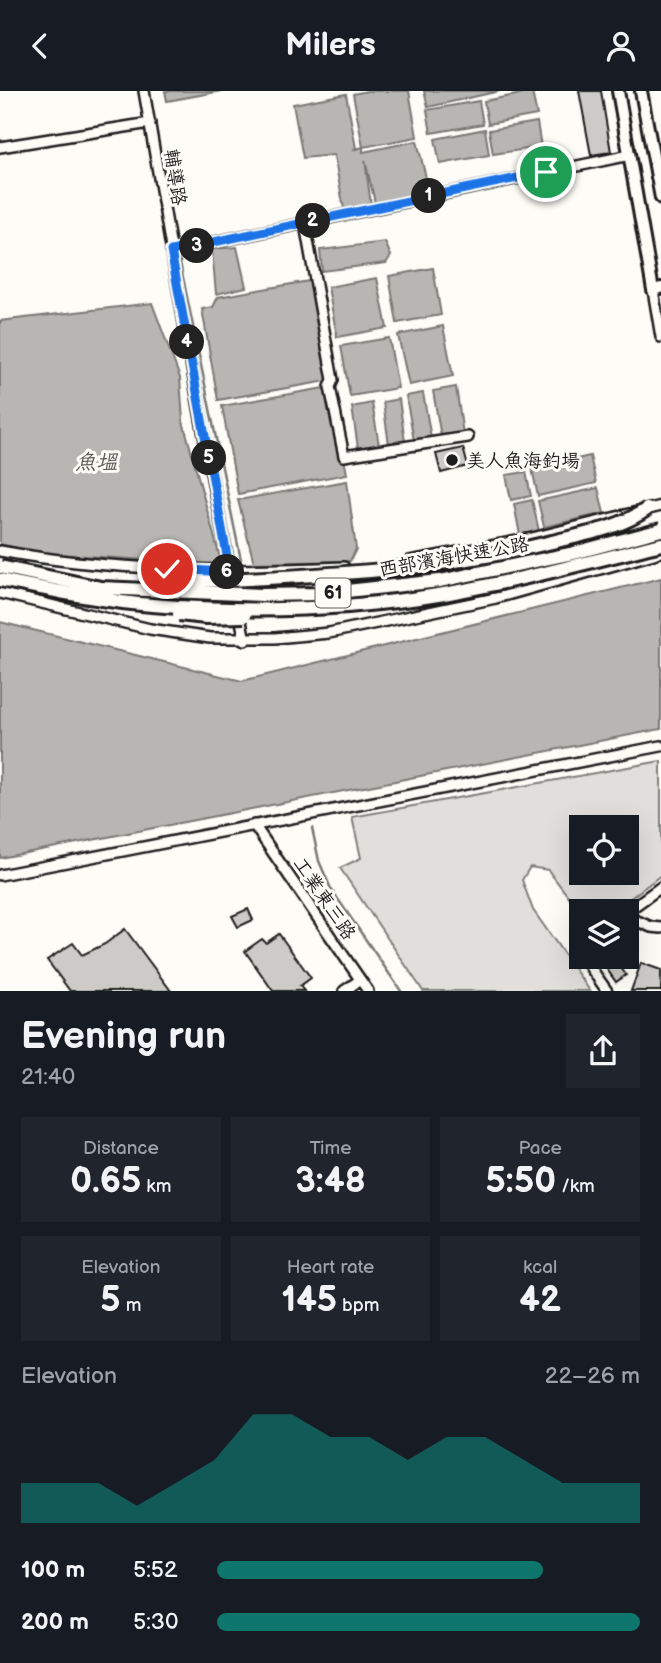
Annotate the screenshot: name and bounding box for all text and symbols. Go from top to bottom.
text: Milers [285,26,376,65]
icon: back [21,27,59,65]
icon: person [602,27,640,65]
pin [516,142,576,202]
street label: 輔導路 [159,147,190,207]
icon: arrive [527,153,565,191]
pin: 1 [412,179,446,213]
text: 1 [425,184,433,207]
pin: 2 [296,204,330,239]
text: 2 [307,209,318,232]
pin: 3 [180,229,214,263]
text: 3 [191,234,202,257]
pin: 4 [170,324,204,359]
text: 4 [181,330,192,353]
pin: 5 [192,441,227,475]
text: 5 [203,446,214,469]
water label: 魚塭 [75,450,119,475]
place label: 美人魚海釣場 [466,450,580,473]
marker: 美人魚海釣場 [444,452,460,468]
street label: 西部濱海快速公路 [377,533,531,582]
pin [137,539,197,599]
icon: check [148,550,186,588]
pin: 6 [210,554,244,589]
text: 6 [221,560,232,583]
road number: 61 [316,579,350,607]
map controls [569,815,639,969]
button: locate [569,815,639,885]
street label: 工業東三路 [288,853,360,945]
button: layers [569,899,639,969]
text: Evening run [21,1014,226,1059]
button: share [566,1014,640,1088]
text: 21:40 [21,1063,75,1091]
text: Distance [83,1137,159,1160]
text: Time [309,1137,352,1160]
text: Pace [519,1137,562,1160]
text: 0.65 [70,1160,141,1203]
text: 3:48 [295,1160,366,1203]
text: 5:50 [485,1160,556,1203]
text: km [141,1175,171,1198]
text: /km [556,1175,595,1198]
text: Elevation [81,1256,160,1279]
text: Heart rate [287,1256,374,1279]
text: kcal [523,1256,557,1279]
text: 5 [100,1279,121,1322]
text: 145 [281,1279,337,1322]
text: 42 [519,1279,561,1322]
text: m [121,1294,141,1317]
text: bpm [337,1294,380,1317]
text: Elevation [21,1362,117,1390]
text: 22–26 m [545,1362,640,1390]
text: 100 m [21,1556,85,1584]
text: 5:52 [133,1556,178,1584]
text: 200 m [21,1608,89,1636]
text: 5:30 [133,1608,179,1636]

